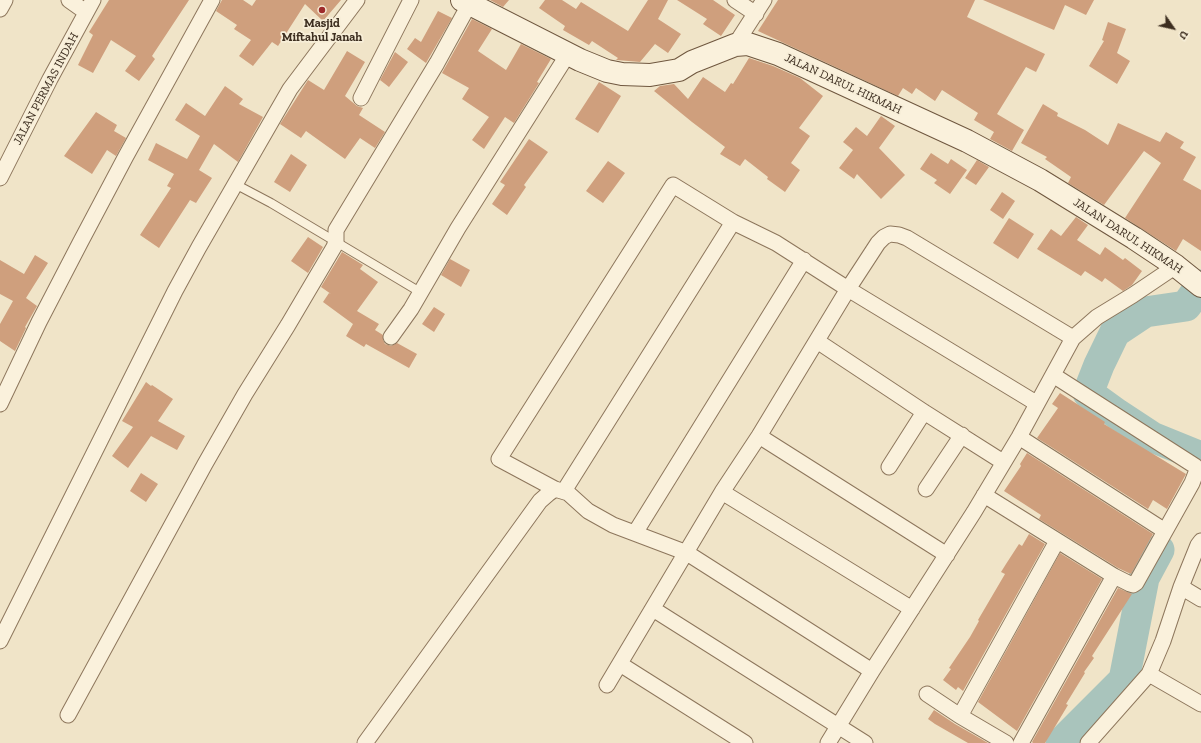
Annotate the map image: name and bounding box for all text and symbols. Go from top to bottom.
marker: Masjid Miftahul Janah [317,5,327,15]
north arrow [1153,8,1193,48]
place label: Masjid Miftahul Janah [282,17,362,45]
text: U [1176,28,1191,42]
street label: JALAN PERMAS INDAH [10,30,82,148]
street label: JALAN DARUL HIKMAH [782,50,904,118]
street label: JALAN DARUL HIKMAH [1070,195,1186,277]

